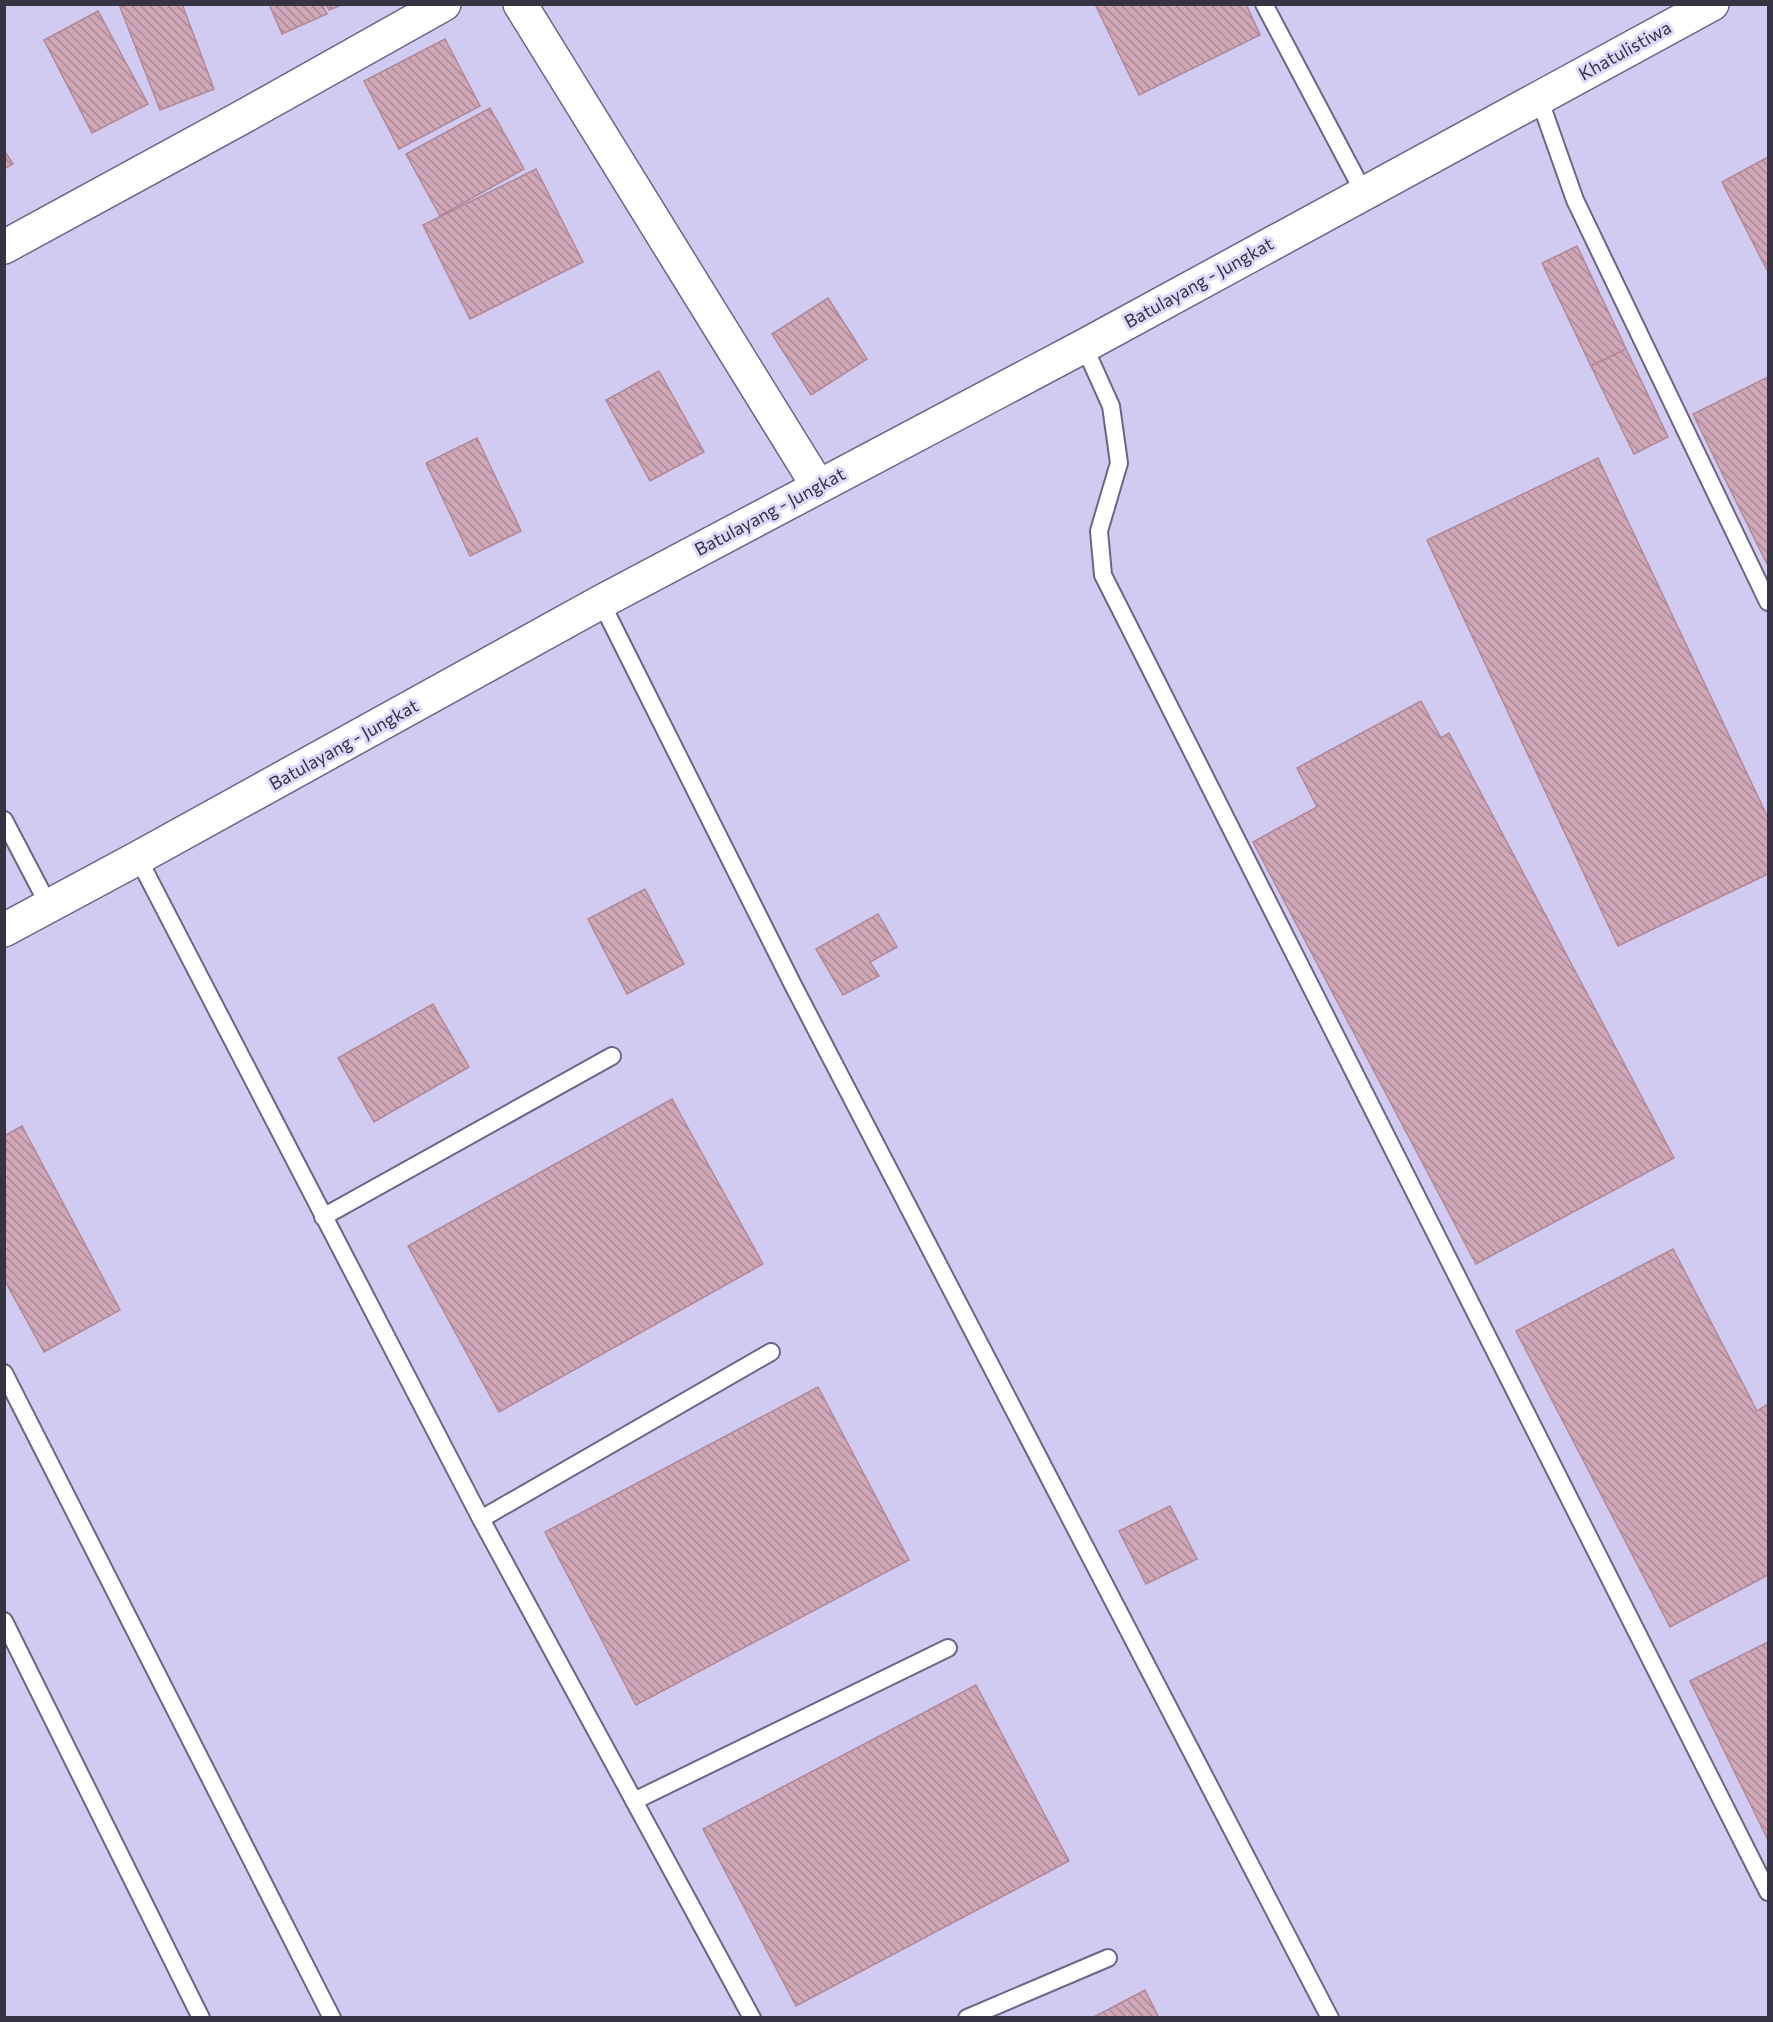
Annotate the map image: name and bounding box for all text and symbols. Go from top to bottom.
street label: Khatulistiwa [1574,16,1675,85]
street label: Batulayang - Jungkat [1120,232,1277,332]
street label: Batulayang - Jungkat [691,462,849,560]
street label: Batulayang - Jungkat [265,694,422,794]

